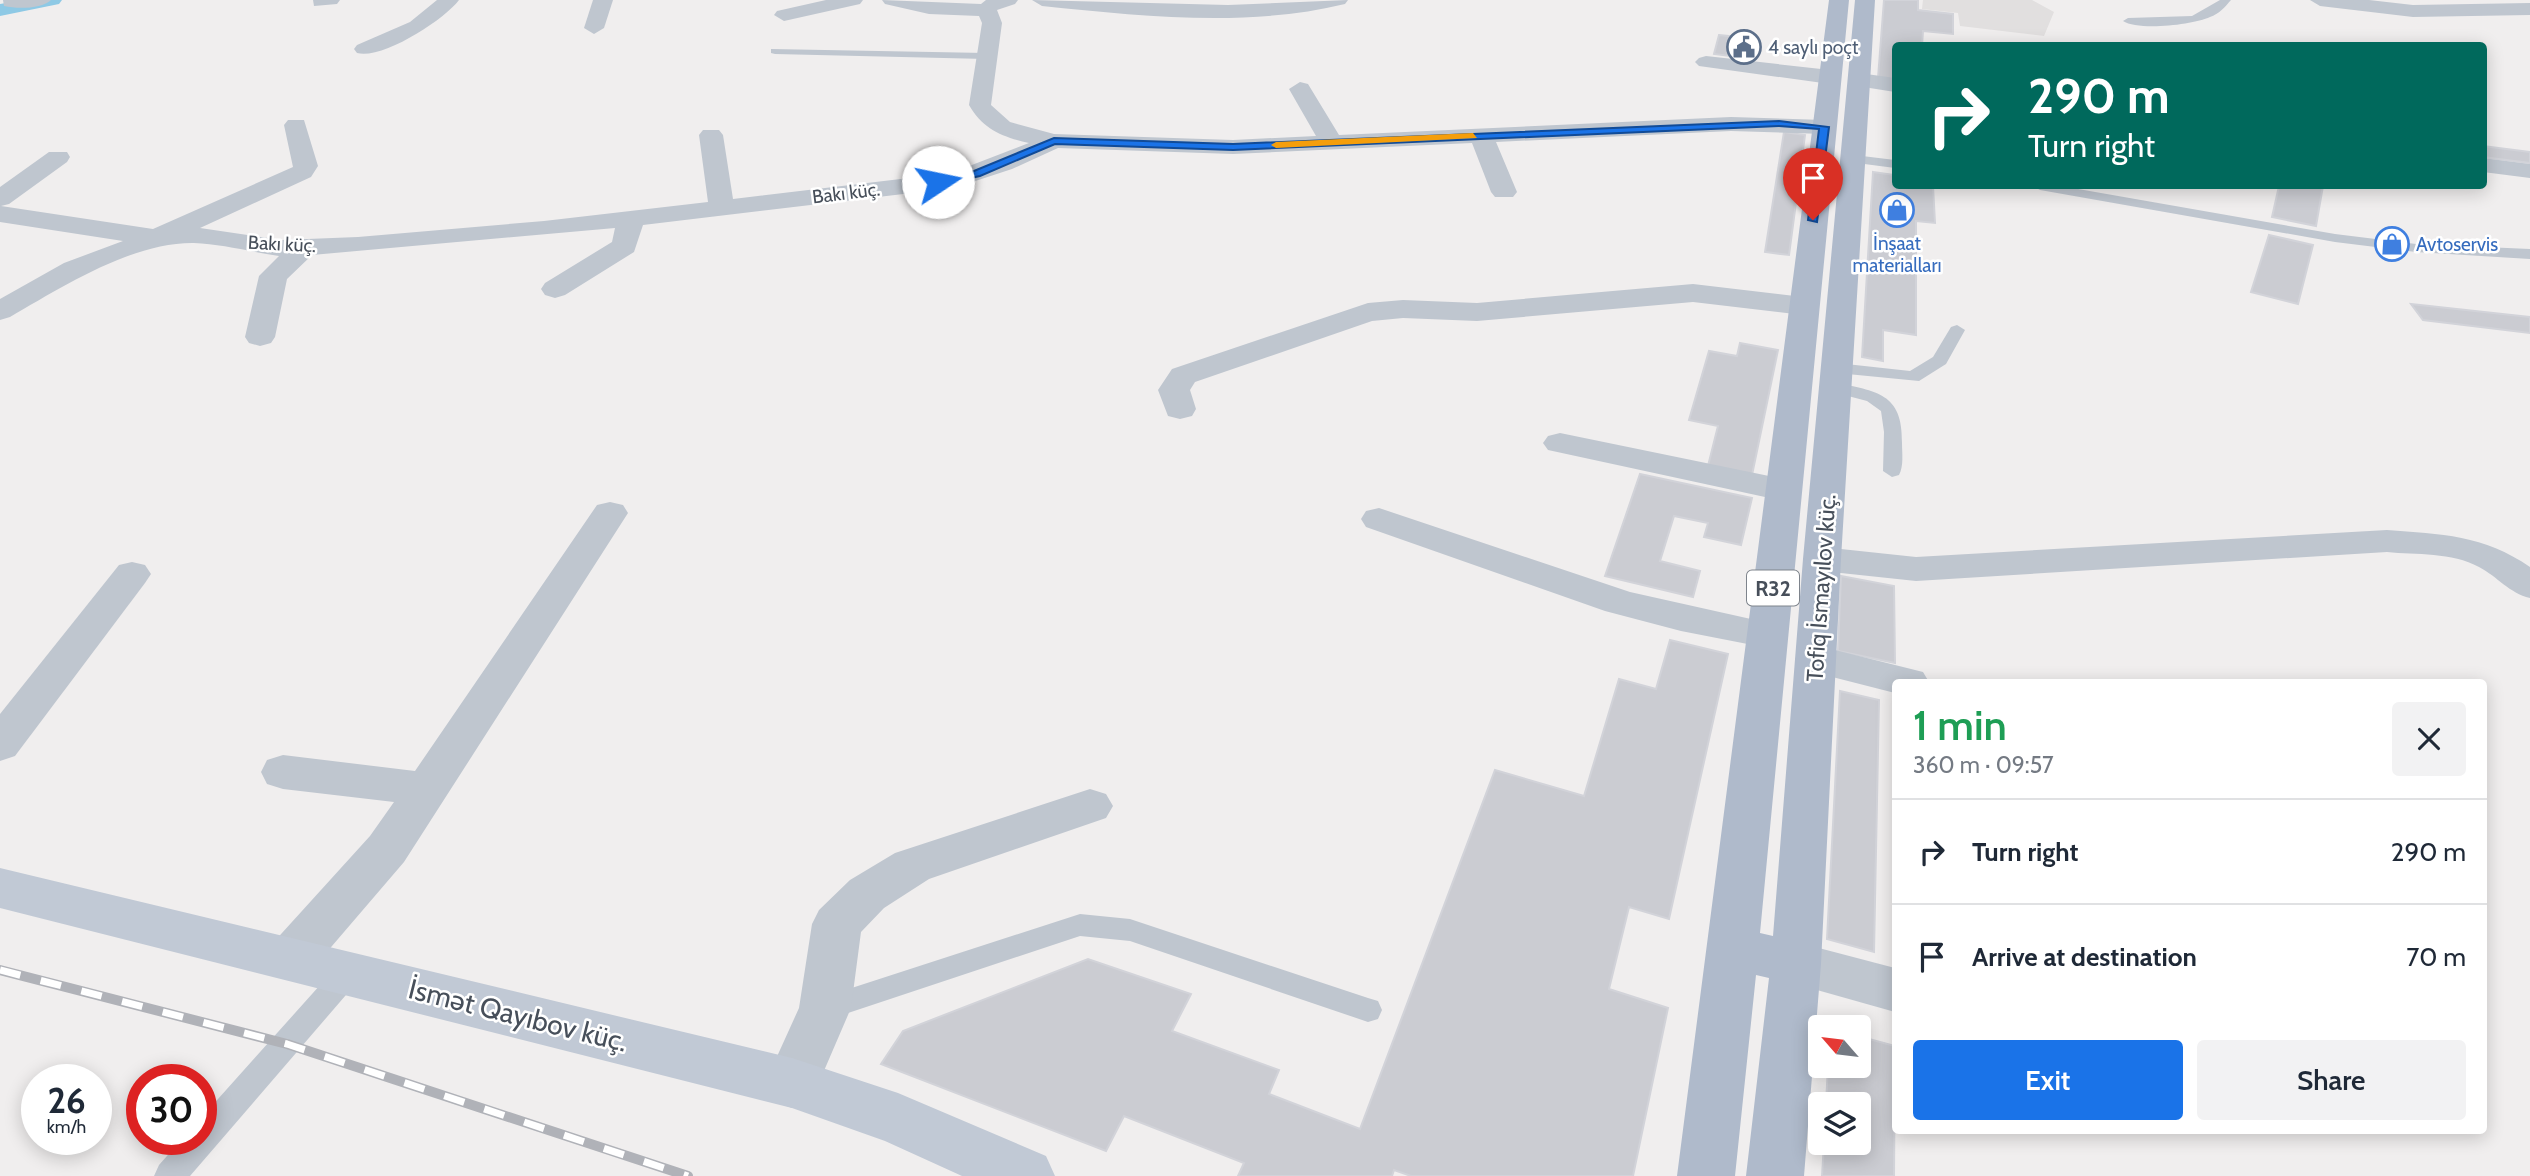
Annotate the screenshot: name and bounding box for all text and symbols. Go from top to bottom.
public building icon: 4 saylı poçt [1725,28,1763,66]
place label: 4 saylı poçt [1768,36,1859,59]
text: 290 m [2028,66,2170,125]
icon: right [1913,70,2004,161]
text: Turn right [2028,126,2155,165]
position arrow [901,145,975,219]
pin [1783,148,1843,220]
icon: arrive [1794,159,1832,197]
street label: Bakı küç. [811,177,881,209]
shop icon: İnşaat materialları [1878,191,1916,229]
shop icon: Avtoservis [2373,225,2411,263]
street label: Bakı küç. [247,231,317,257]
place label: İnşaat materialları [1853,232,1941,277]
place label: Avtoservis [2416,233,2498,256]
street label: Tofiq İsmayılov küç. [1800,493,1842,683]
road number: R32 [1747,570,1799,606]
text: 1 min [1913,699,2007,751]
button: close [2392,702,2466,776]
text: 360 m · 09:57 [1913,751,2054,779]
icon: right [1913,833,1951,871]
text: Turn right [1972,836,2078,868]
text: 290 m [2391,836,2466,868]
icon: arrive [1913,938,1951,976]
text: Arrive at destination [1972,941,2197,973]
text: 70 m [2406,941,2466,973]
street label: İsmət Qayıbov küç. [405,971,631,1059]
north arrow [1808,1015,1871,1078]
map controls [1808,1015,1871,1155]
button: Exit [1913,1040,2183,1120]
button: Share [2197,1040,2466,1120]
speed limit sign: 30 [126,1064,217,1155]
text: 26 [47,1079,86,1122]
button: layers [1808,1092,1871,1155]
text: km/h [47,1116,86,1138]

